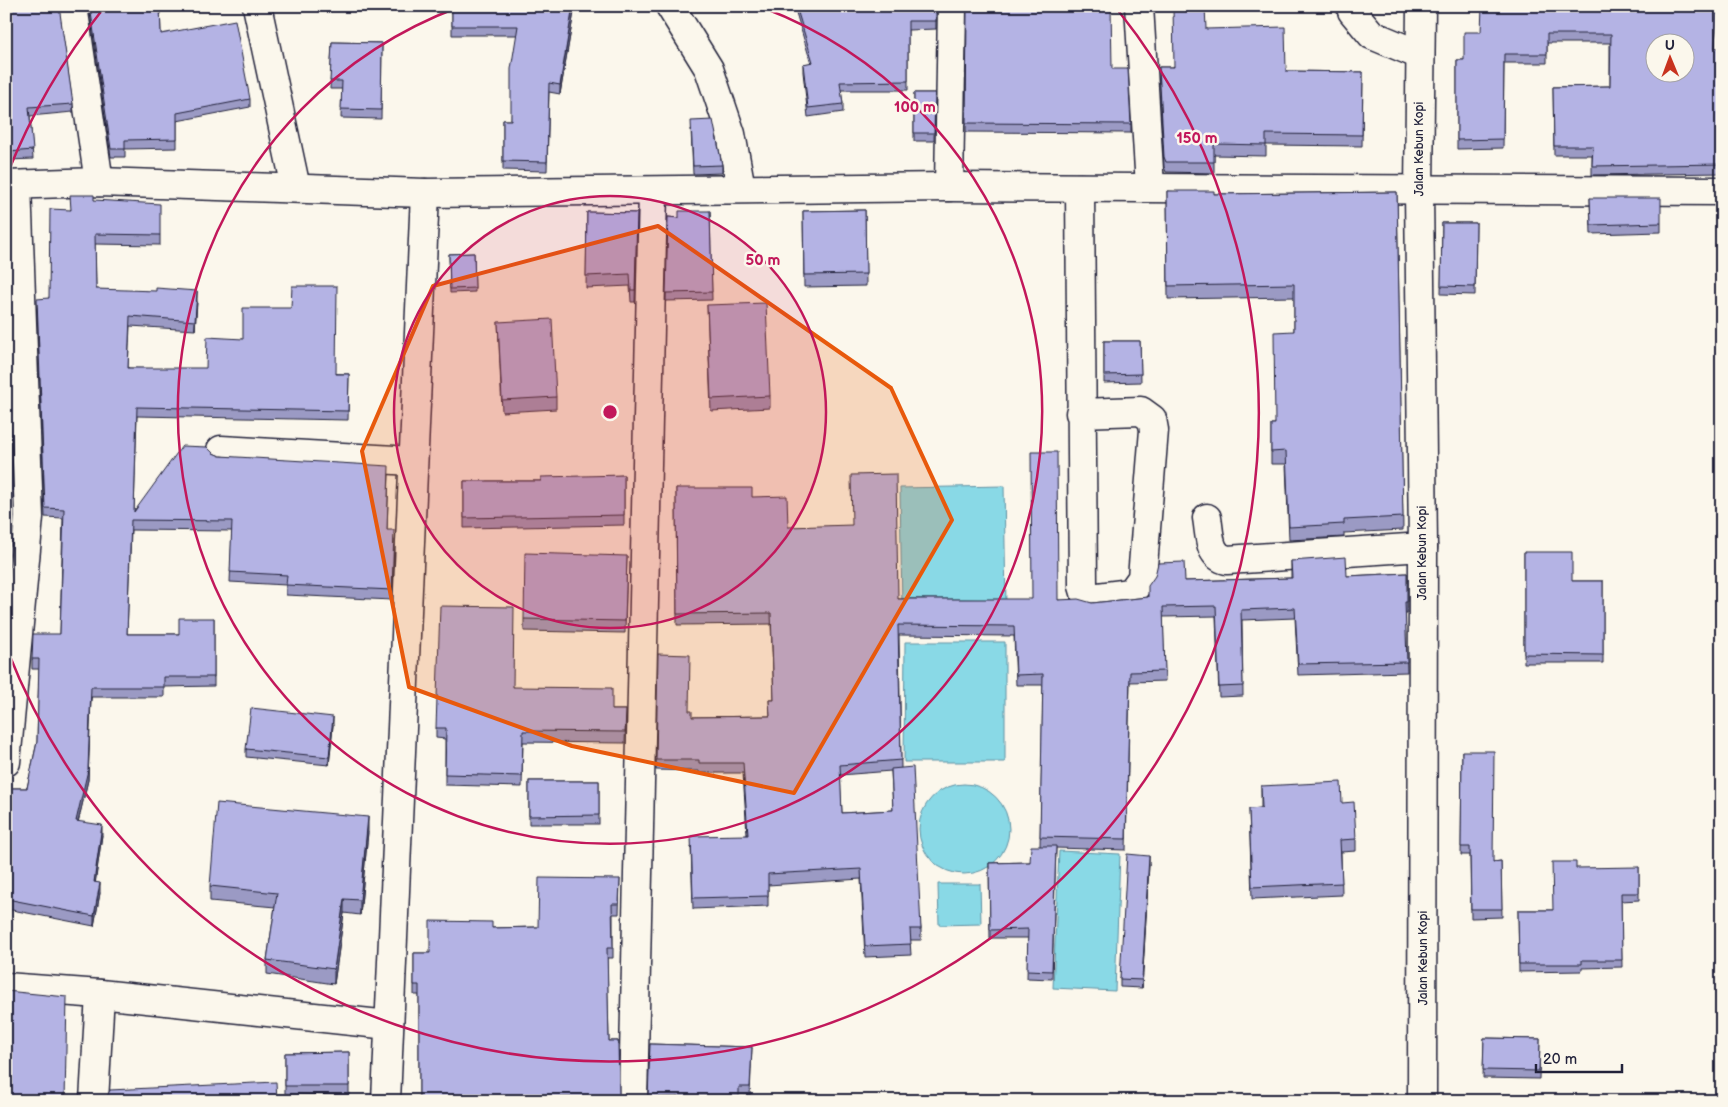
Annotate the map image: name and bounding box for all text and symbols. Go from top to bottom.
north arrow [1646,32,1696,82]
text: U [1665,37,1675,54]
text: 100 m [894,98,936,117]
street label: Jalan Kebun Kopi [1412,102,1427,196]
text: 150 m [1176,129,1218,148]
text: 50 m [746,251,781,270]
centre of rings [601,403,619,421]
street label: Jalan Kebun Kopi [1415,506,1430,600]
street label: Jalan Kebun Kopi [1416,911,1431,1005]
scale bar [1536,1042,1622,1074]
text: 20 m [1543,1050,1577,1069]

